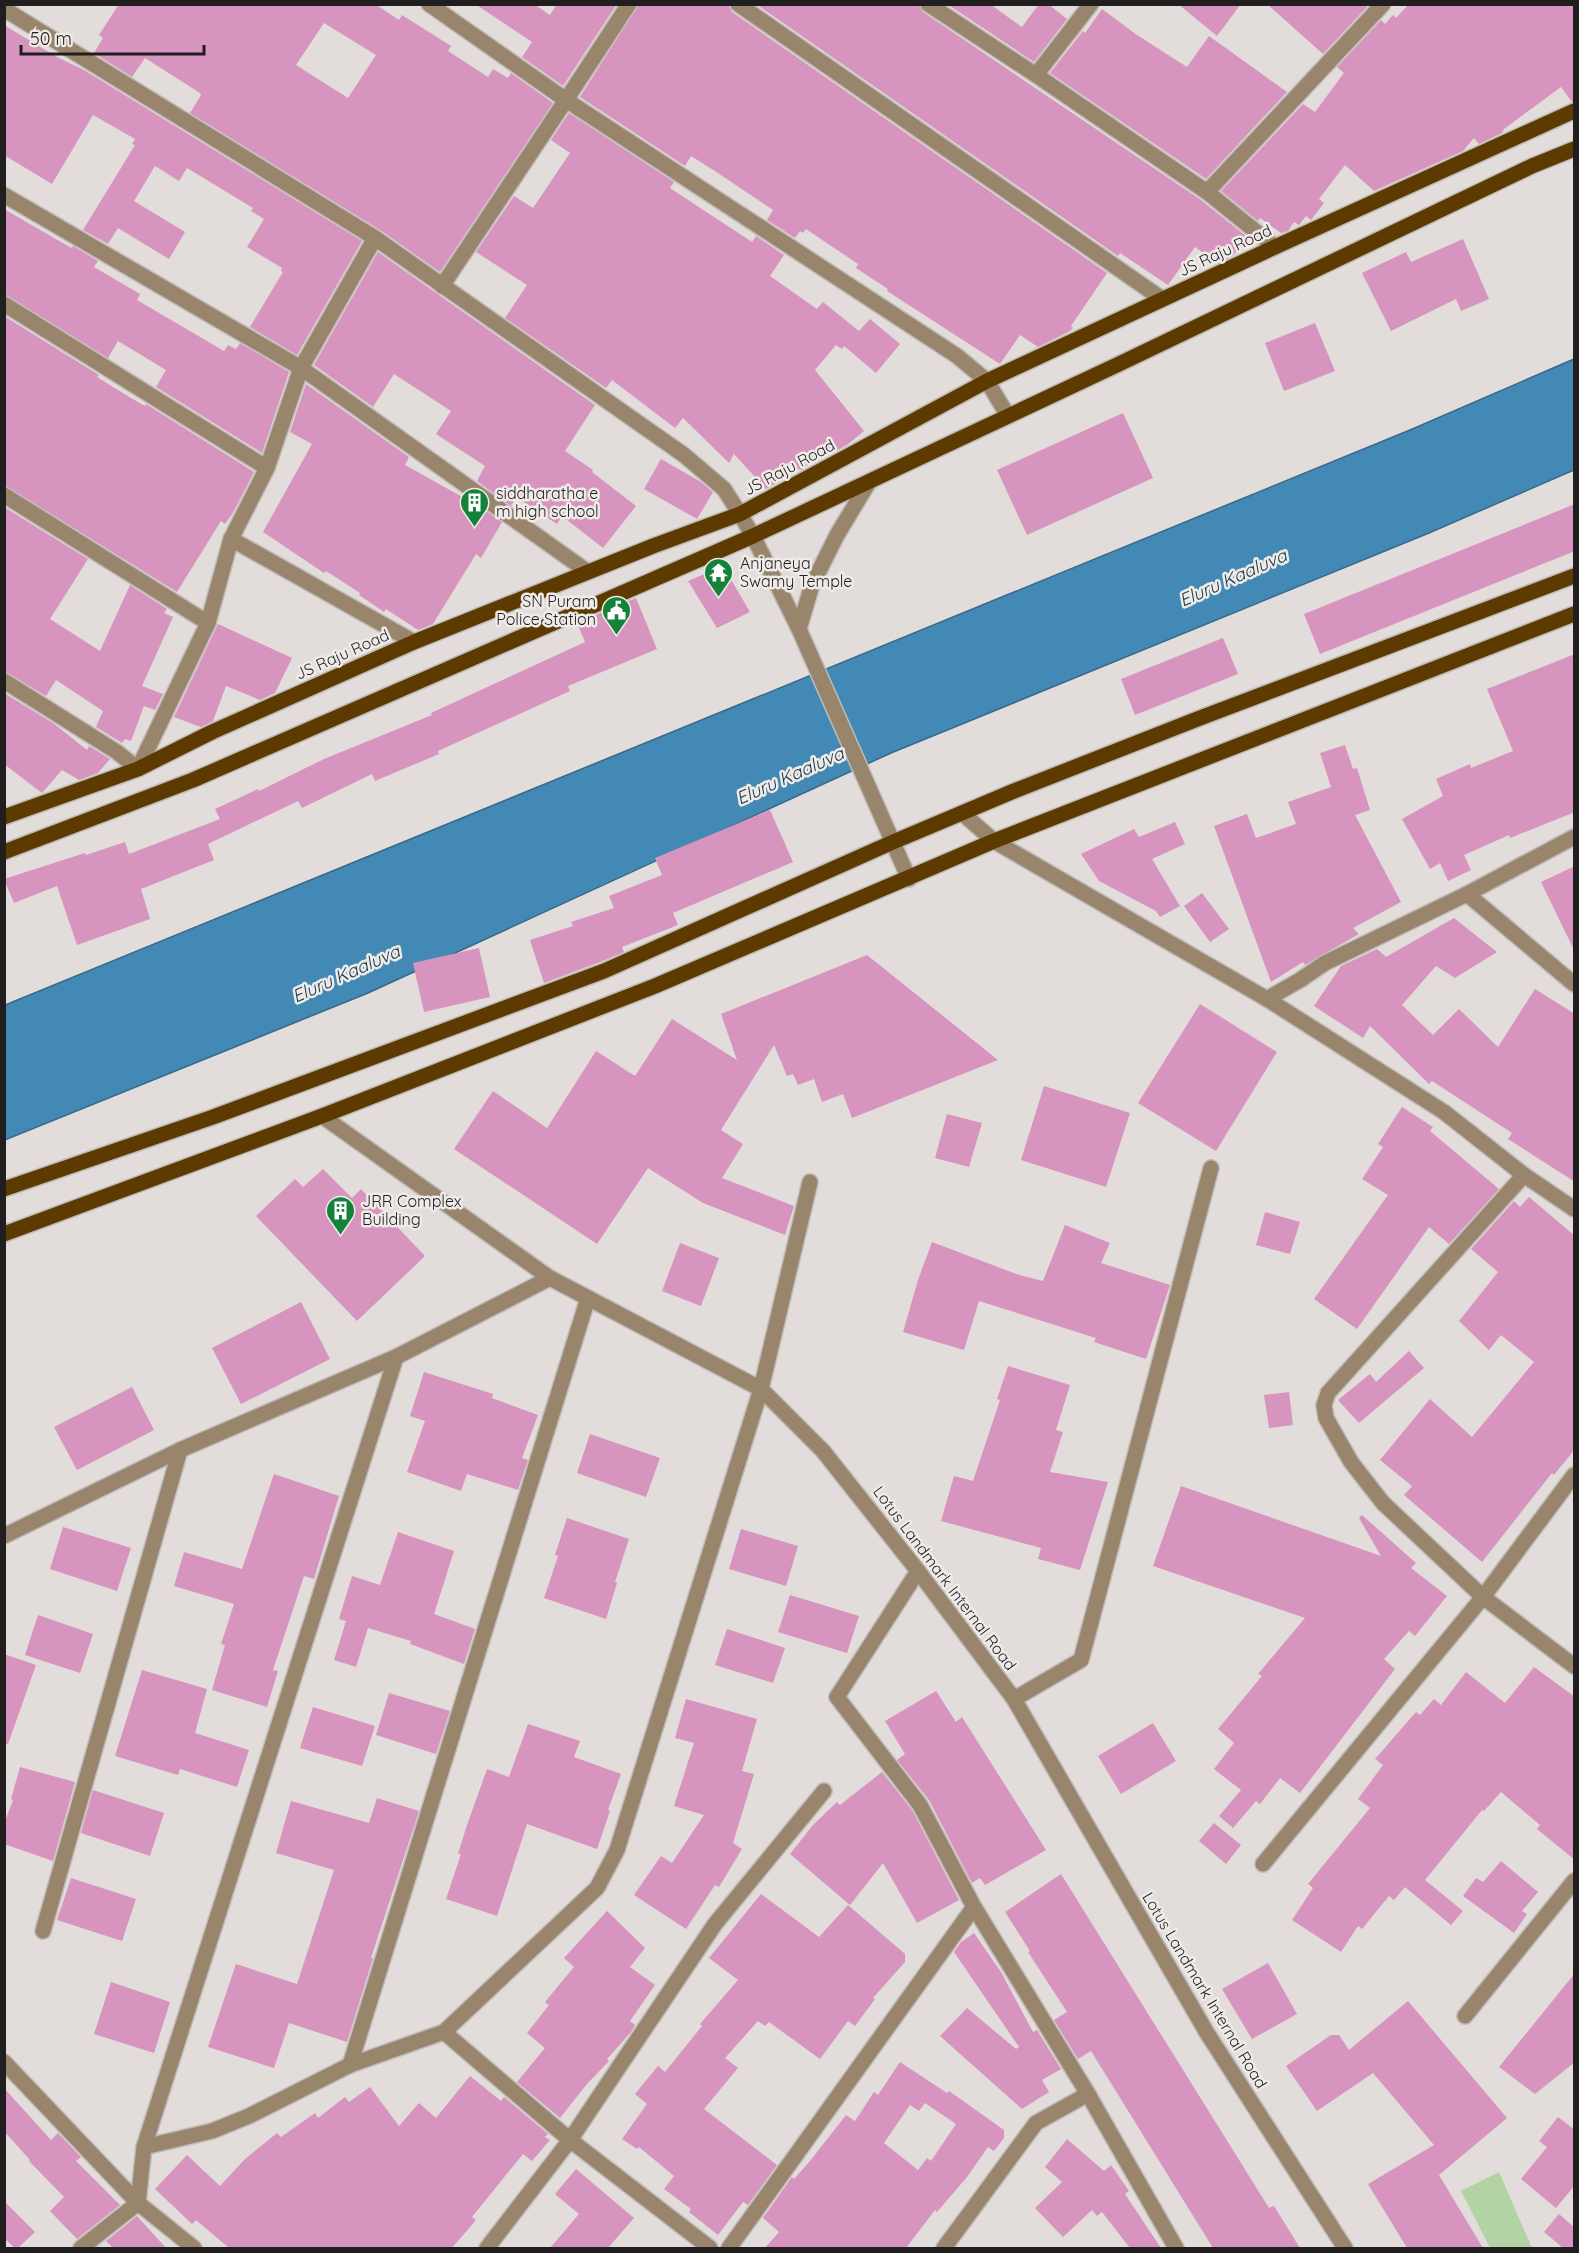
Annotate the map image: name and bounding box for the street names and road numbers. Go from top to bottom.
street label: JS Raju Road [1175,220,1275,280]
street label: JS Raju Road [740,435,838,499]
street label: JS Raju Road [292,624,392,684]
street label: Lotus Landmark Internal Road [869,1482,1021,1674]
street label: Lotus Landmark Internal Road [1138,1888,1272,2092]

